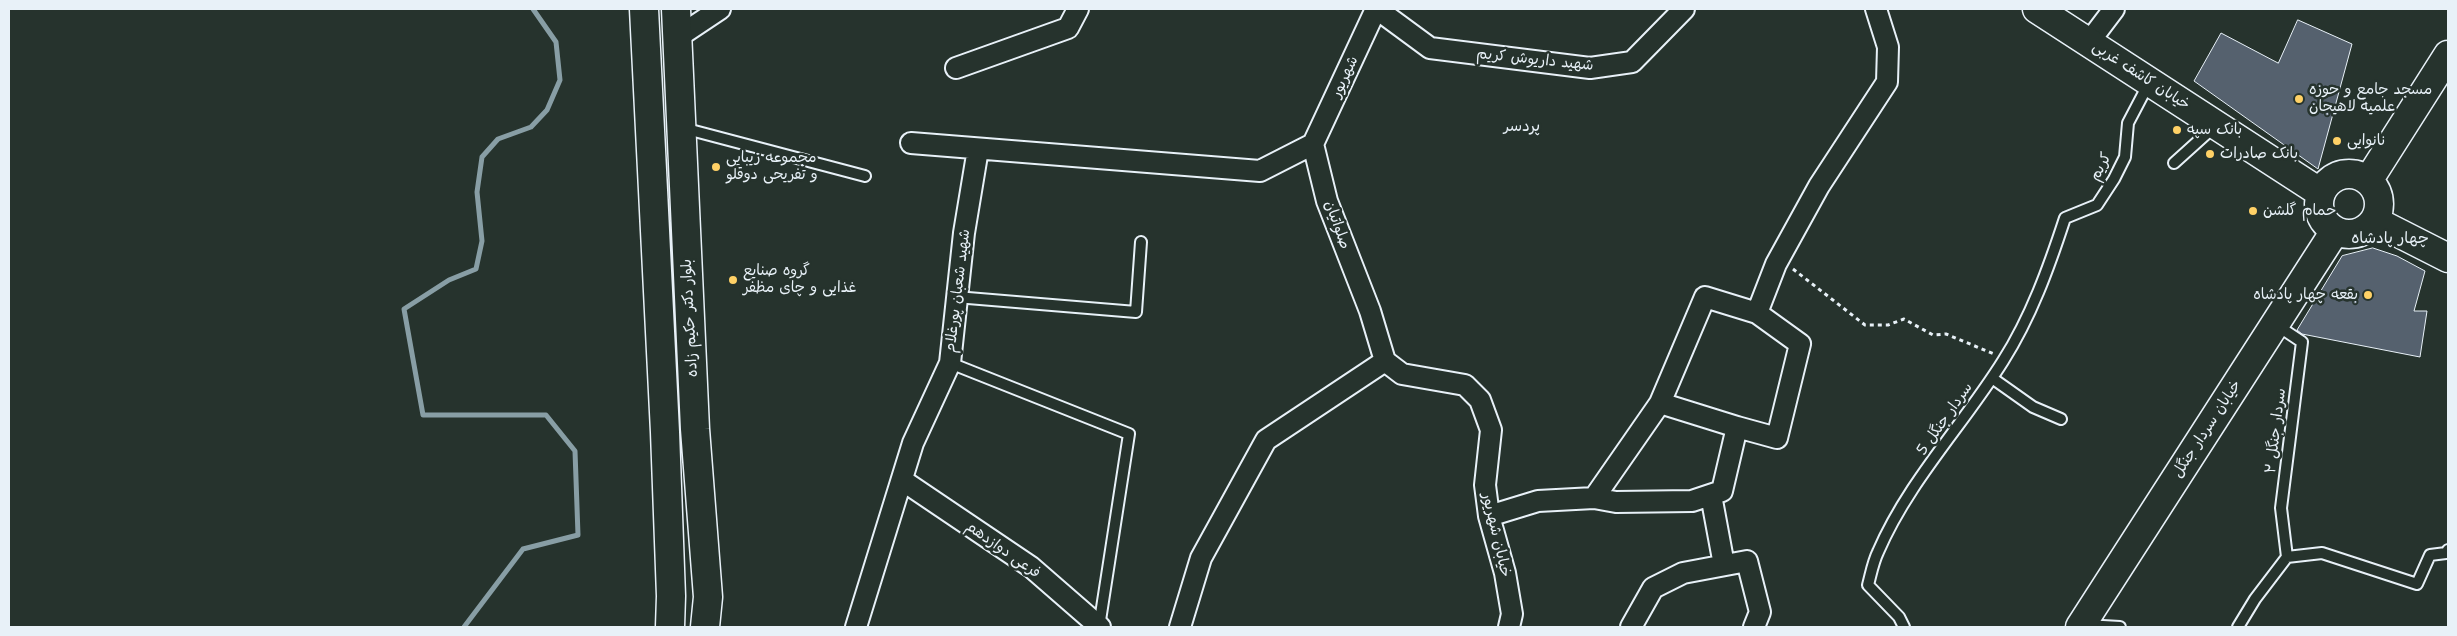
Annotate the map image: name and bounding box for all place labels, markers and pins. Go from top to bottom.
place label: مسجد جامع و حوزه علمیه لاهیجان [2309,81,2432,116]
marker: مسجد جامع و حوزه علمیه لاهیجان [2293,93,2305,105]
place label: بانک سپه [2187,121,2242,139]
marker: بانک سپه [2171,124,2183,136]
place label: نانوایی [2347,132,2386,150]
marker: نانوایی [2331,135,2343,147]
place label: بانک صادرات [2220,145,2298,163]
marker: بانک صادرات [2204,148,2216,160]
place label: مجموعه زیبایی و تفریحی دوقلو [726,149,818,184]
marker: مجموعه زیبایی و تفریحی دوقلو [710,161,722,173]
place label: حمام گلشن [2263,202,2336,220]
marker: حمام گلشن [2247,205,2259,217]
place label: گروه صنایع غذایی و چای مظفر [743,262,856,297]
marker: گروه صنایع غذایی و چای مظفر [727,274,739,286]
place label: بقعه چهار پادشاه [2253,286,2358,304]
marker: بقعه چهار پادشاه [2362,289,2374,301]

